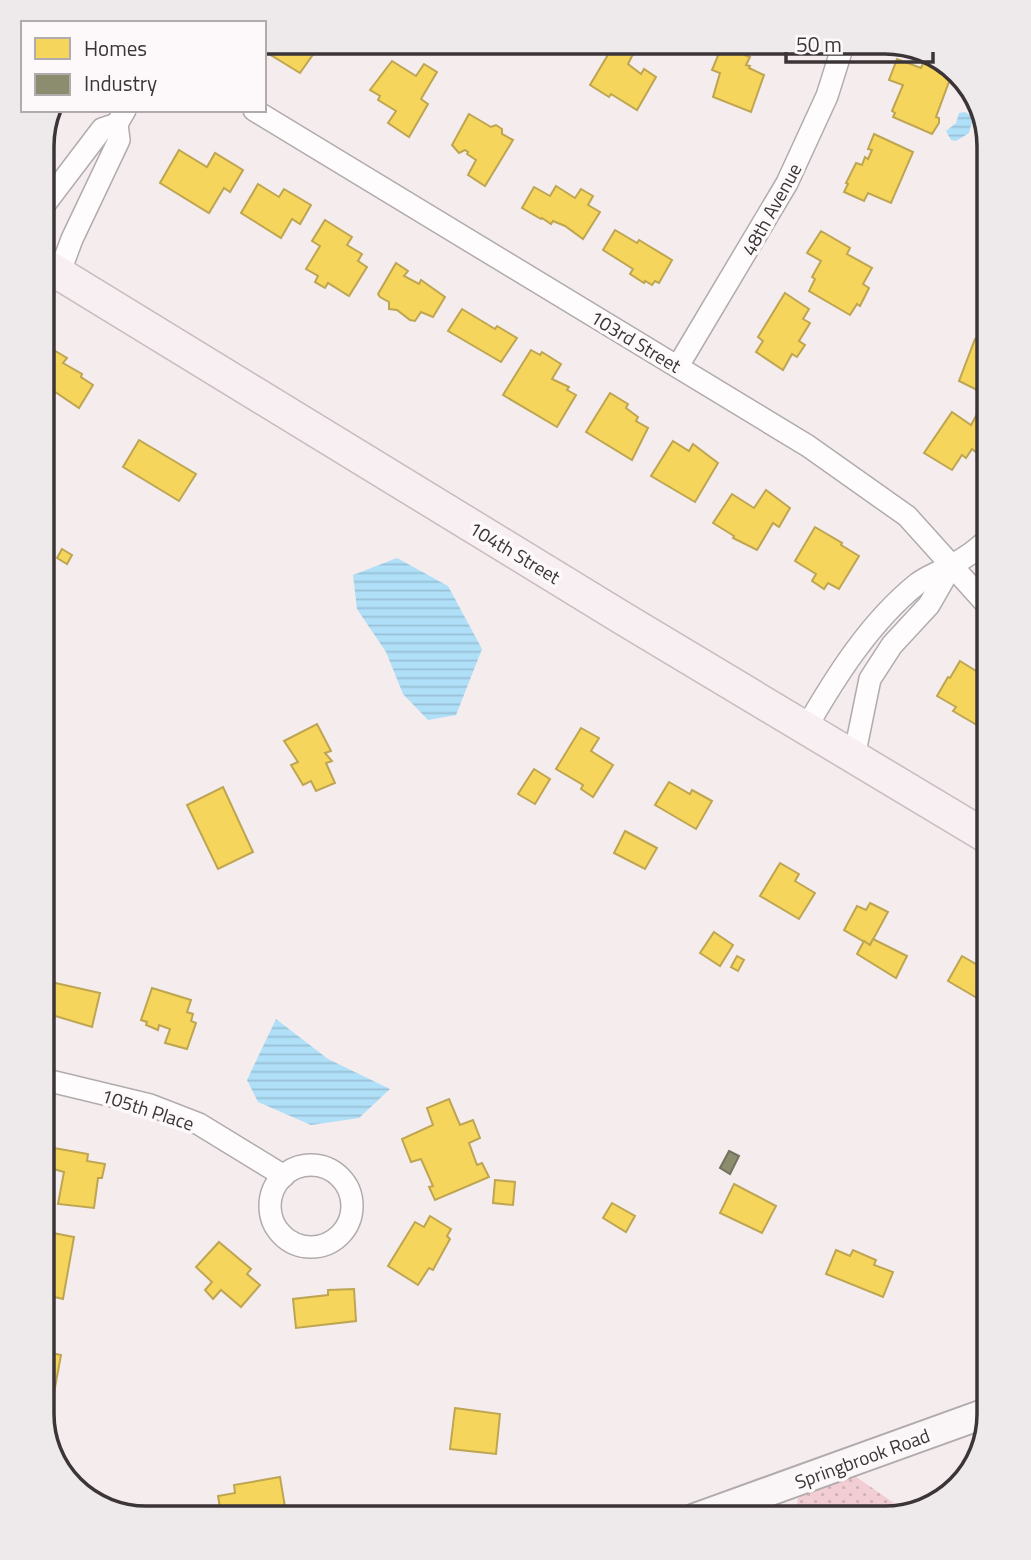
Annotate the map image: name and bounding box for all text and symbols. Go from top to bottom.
legend [21,21,266,112]
scale bar [786,21,933,65]
text: 50 m [796,28,842,60]
text: Homes [84,32,147,64]
text: Industry [84,67,157,99]
street label: 48th Avenue [734,157,808,261]
street label: 103rd Street [585,302,687,380]
street label: 104th Street [464,513,566,591]
street label: 105th Place [98,1080,198,1138]
street label: Springbrook Road [790,1420,934,1496]

